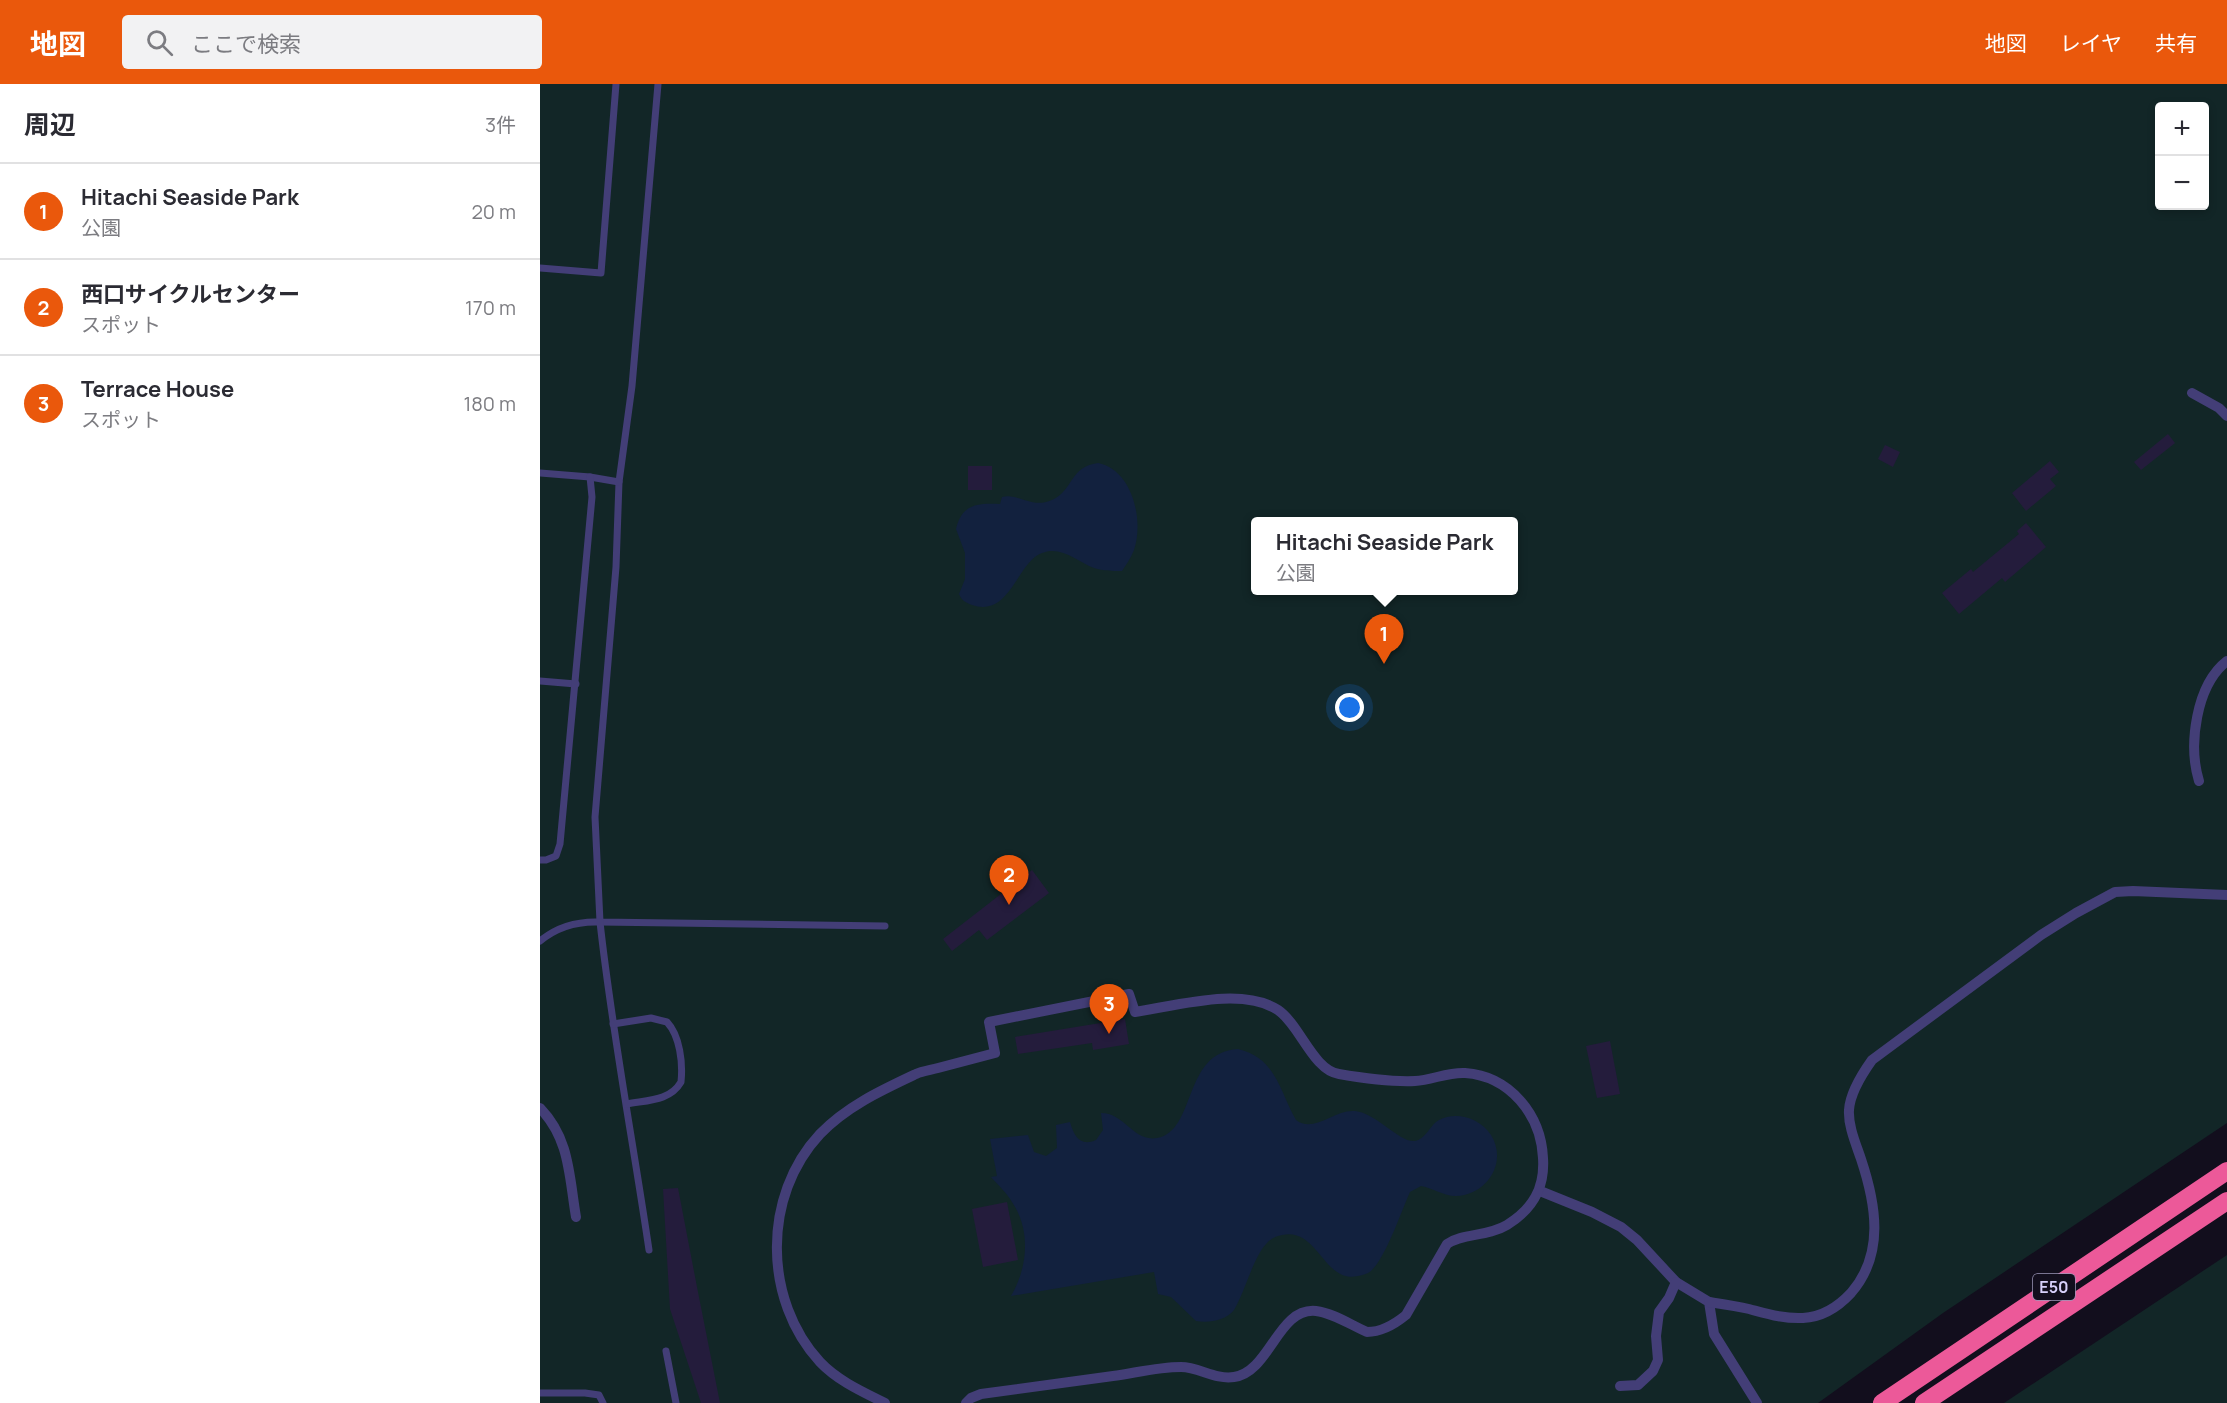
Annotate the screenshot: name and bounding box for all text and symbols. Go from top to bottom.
search box [122,15,542,69]
text: 地図 [30,24,86,62]
icon: search [143,26,176,59]
text: ここで検索 [191,29,301,59]
text: 地図 [1985,29,2027,57]
text: レイヤ [2060,29,2122,57]
text: 共有 [2155,29,2197,57]
map controls [2155,102,2209,210]
button: + [2155,102,2209,156]
text: 周辺 [24,106,76,142]
text: 3件 [485,111,516,138]
button: − [2155,156,2209,210]
text: Hitachi Seaside Park [81,182,299,212]
text: 1 [39,198,48,225]
text: 20 m [471,198,516,225]
text: 公園 [81,214,121,241]
text: 西口サイクルセンター [81,279,300,309]
text: 2 [38,294,49,321]
text: 170 m [465,294,516,321]
text: スポット [81,311,161,338]
text: Terrace House [81,374,234,404]
text: 3 [38,390,49,417]
text: 180 m [463,390,516,417]
text: スポット [81,406,161,433]
popup [1251,517,1518,595]
text: Hitachi Seaside Park [1276,527,1493,557]
text: 公園 [1276,559,1316,586]
pin: 1 [1364,614,1404,664]
your location [1335,693,1364,722]
pin: 2 [990,856,1028,905]
pin: 3 [1090,984,1128,1034]
road number: E50 [2033,1274,2075,1300]

